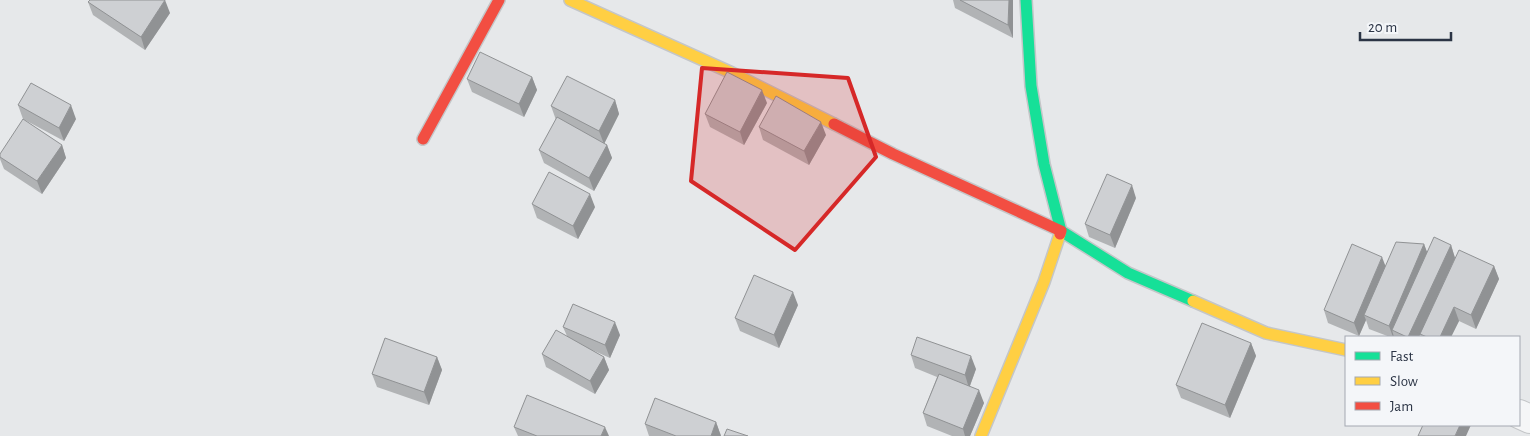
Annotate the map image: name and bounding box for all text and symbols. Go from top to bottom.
scale bar [1360,10,1451,42]
text: 20 m [1368,20,1397,35]
legend [1345,336,1520,426]
text: Fast [1390,349,1414,364]
text: Slow [1390,374,1418,389]
text: Jam [1390,399,1413,414]

